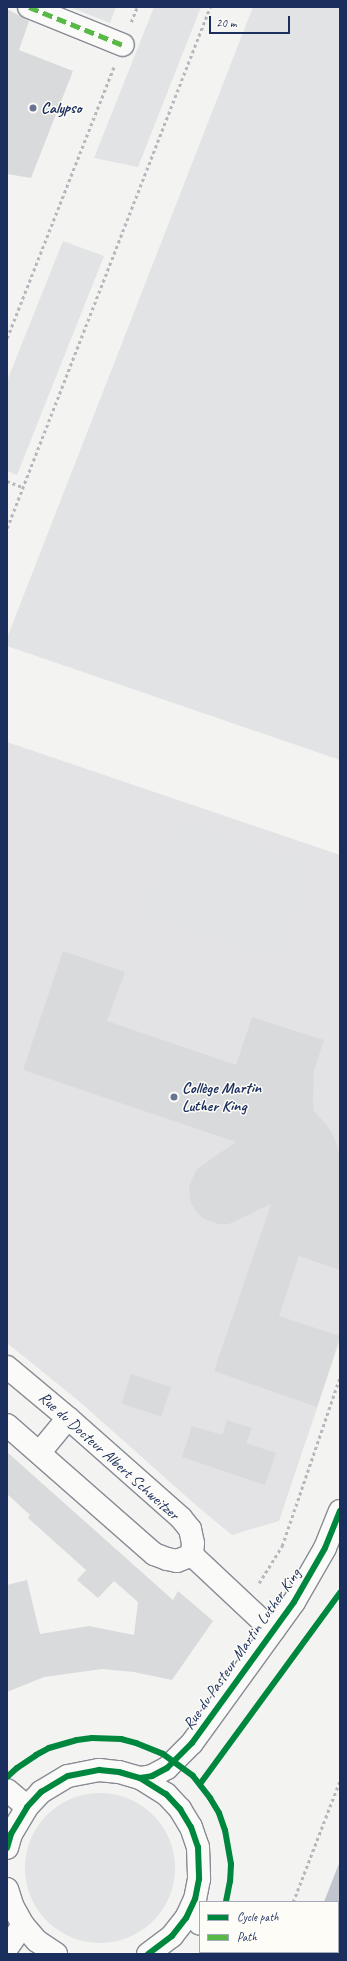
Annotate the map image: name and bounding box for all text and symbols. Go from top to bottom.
scale bar [211,8,292,34]
text: 20 m [216,15,236,31]
place label: Calypso [41,98,82,118]
marker: Calypso [28,103,38,113]
place label: Collège Martin Luther King [182,1078,262,1116]
marker: Collège Martin Luther King [169,1092,179,1102]
street label: Rue du Docteur Albert Schweitzer [35,1388,183,1524]
street label: Rue du Pasteur Martin Luther King [179,1565,305,1733]
legend [199,1901,339,1953]
text: Cycle path [237,1909,279,1925]
text: Path [237,1929,257,1945]

